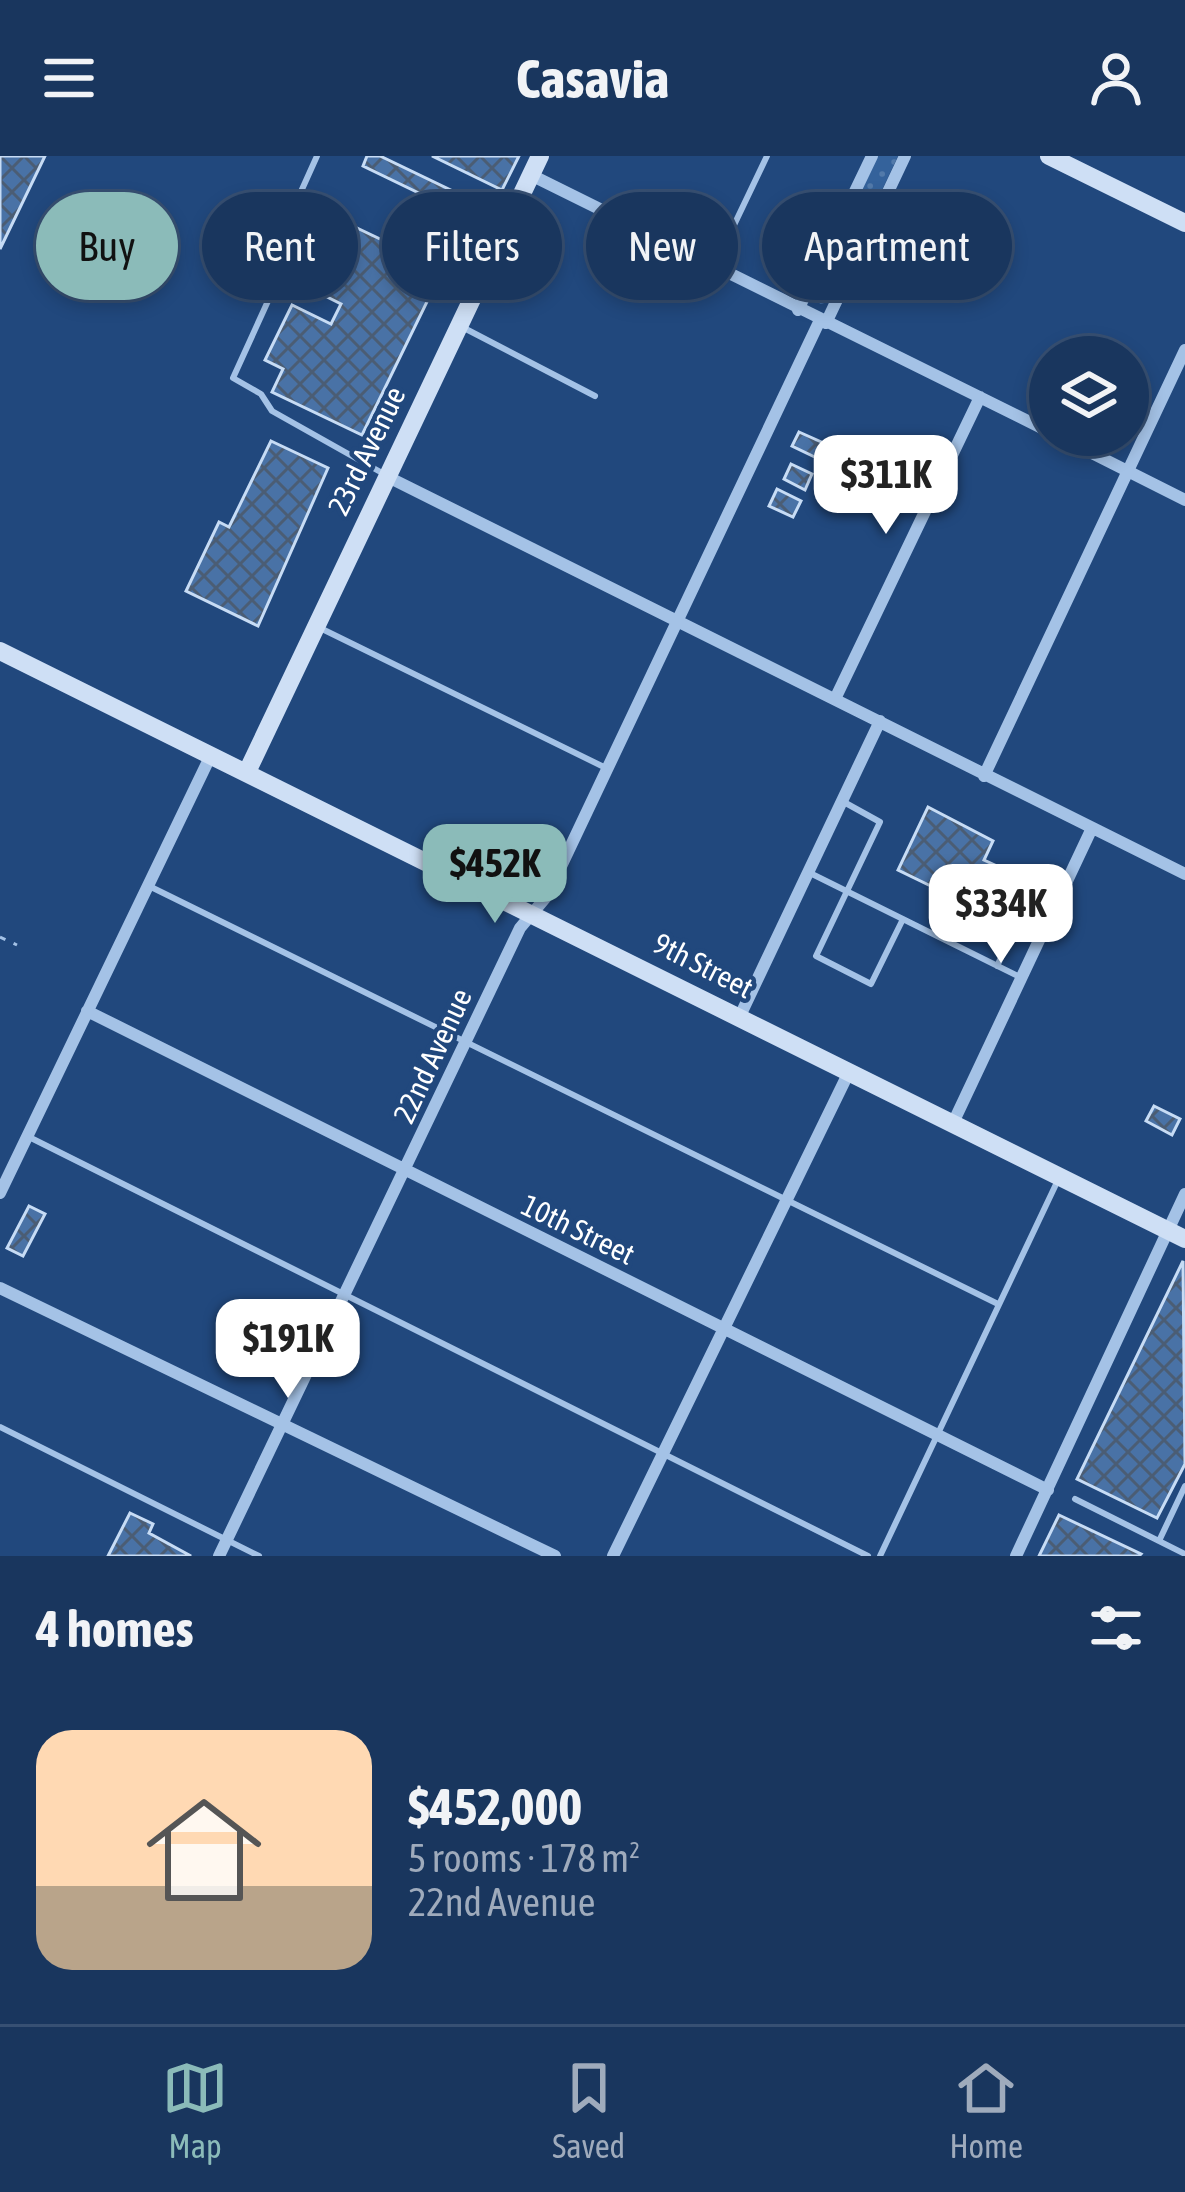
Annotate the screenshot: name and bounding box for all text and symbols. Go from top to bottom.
icon: menu [36,45,102,111]
icon: person [1083,45,1149,111]
text: Casavia [516,48,669,109]
chip: Buy [36,192,178,300]
chip: Rent [202,192,358,300]
chip: Filters [382,192,562,300]
chip: New [586,192,738,300]
chip: Apartment [762,192,1012,300]
map controls [1029,336,1149,456]
button: layers [1029,336,1149,456]
street label: 23rd Avenue [320,381,412,520]
pin: $311K [802,435,970,537]
text: $311K [841,452,931,496]
pin: $452K [411,824,579,926]
text: $452K [450,841,540,885]
pin: $334K [917,864,1085,966]
text: $334K [956,881,1046,925]
street label: 9th Street [648,926,759,1005]
street label: 22nd Avenue [386,983,478,1128]
street label: 10th Street [516,1187,640,1271]
pin: $191K [204,1299,372,1401]
text: $191K [243,1316,333,1360]
icon: filters [1083,1595,1149,1661]
text: 4 homes [36,1599,194,1658]
text: $452,000 [408,1777,582,1836]
icon: home [132,1778,276,1922]
text: 5 rooms · 178 m² [408,1836,640,1880]
text: 22nd Avenue [408,1880,595,1924]
tab: Map [162,2055,228,2165]
tab: Saved [552,2055,625,2165]
tab: Home [949,2055,1023,2165]

